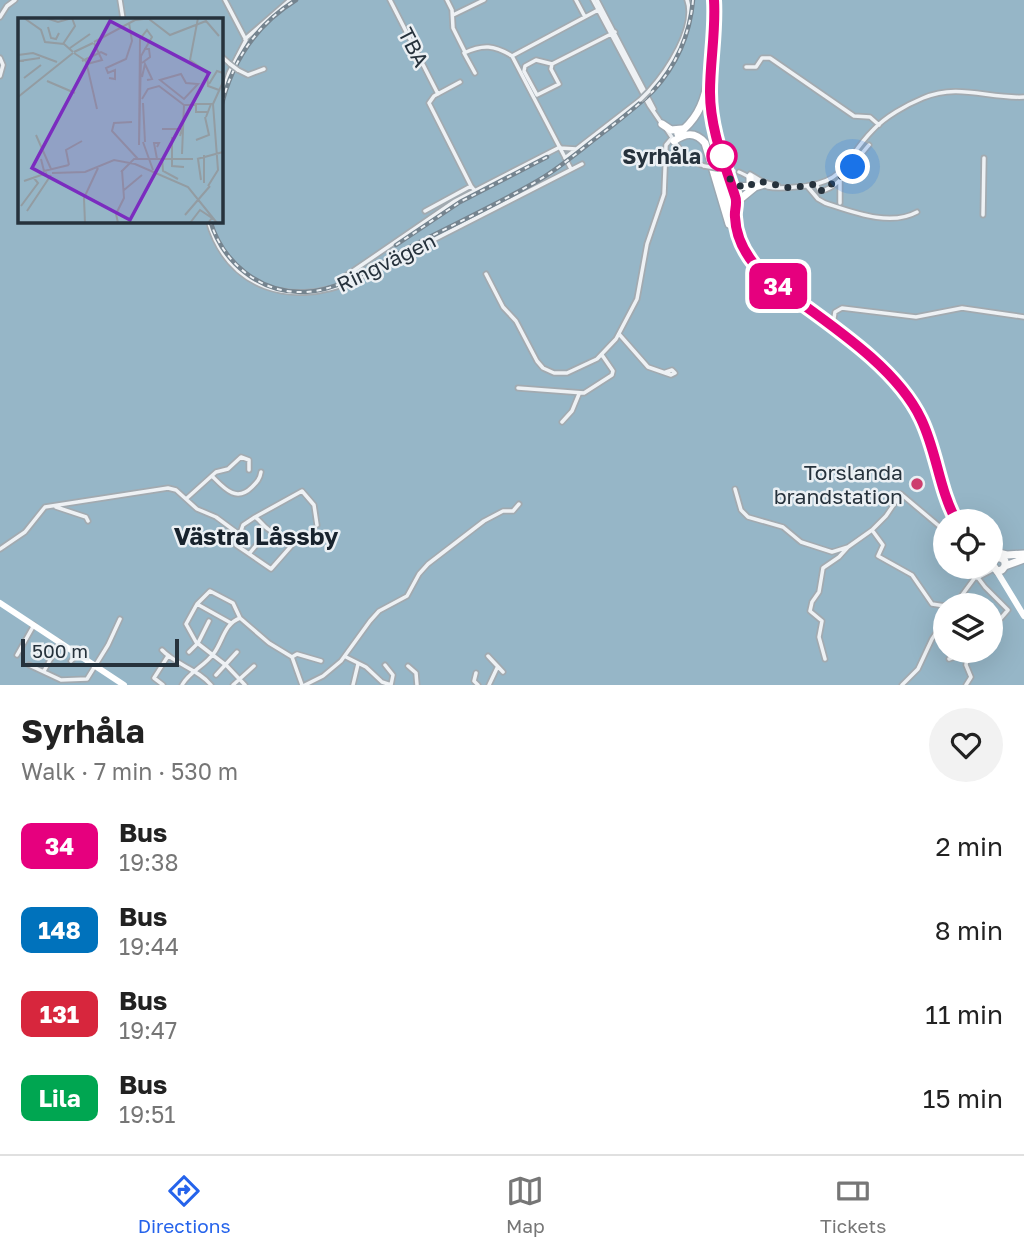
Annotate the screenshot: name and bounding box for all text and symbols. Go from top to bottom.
inset map [18,18,222,222]
street label: TBA [393,23,435,71]
marker: Syrhåla [707,141,737,171]
place label: Syrhåla [622,143,701,169]
your location [835,149,870,184]
street label: Ringvägen [332,227,440,297]
line badge: 34 [746,263,810,309]
text: 34 [763,271,793,300]
place label: Torslanda brandstation [774,459,903,509]
marker: Torslanda brandstation [909,476,925,492]
map controls [933,509,1003,663]
button: locate [933,509,1003,579]
district label: Västra Låssby [174,521,339,550]
button: layers [933,593,1003,663]
scale bar [21,636,178,668]
text: 500 m [32,639,88,662]
button: heart [929,708,1003,782]
text: Syrhåla [21,711,145,750]
text: Walk · 7 min · 530 m [21,757,238,785]
text: Bus [119,817,167,848]
text: 34 [45,831,74,860]
text: 2 min [935,831,1003,862]
text: 19:38 [119,848,178,876]
text: Bus [119,901,167,932]
text: 148 [38,915,81,944]
text: 8 min [935,915,1003,946]
text: 19:44 [119,932,179,960]
text: Bus [119,985,167,1016]
text: 131 [40,999,79,1028]
text: 11 min [925,999,1003,1030]
text: 19:47 [119,1016,177,1044]
text: Bus [119,1069,167,1100]
text: Lila [38,1083,81,1112]
text: 15 min [923,1083,1003,1114]
text: 19:51 [119,1100,175,1128]
tab: Directions [138,1172,231,1237]
tab: Map [506,1172,545,1237]
tab: Tickets [820,1172,886,1237]

